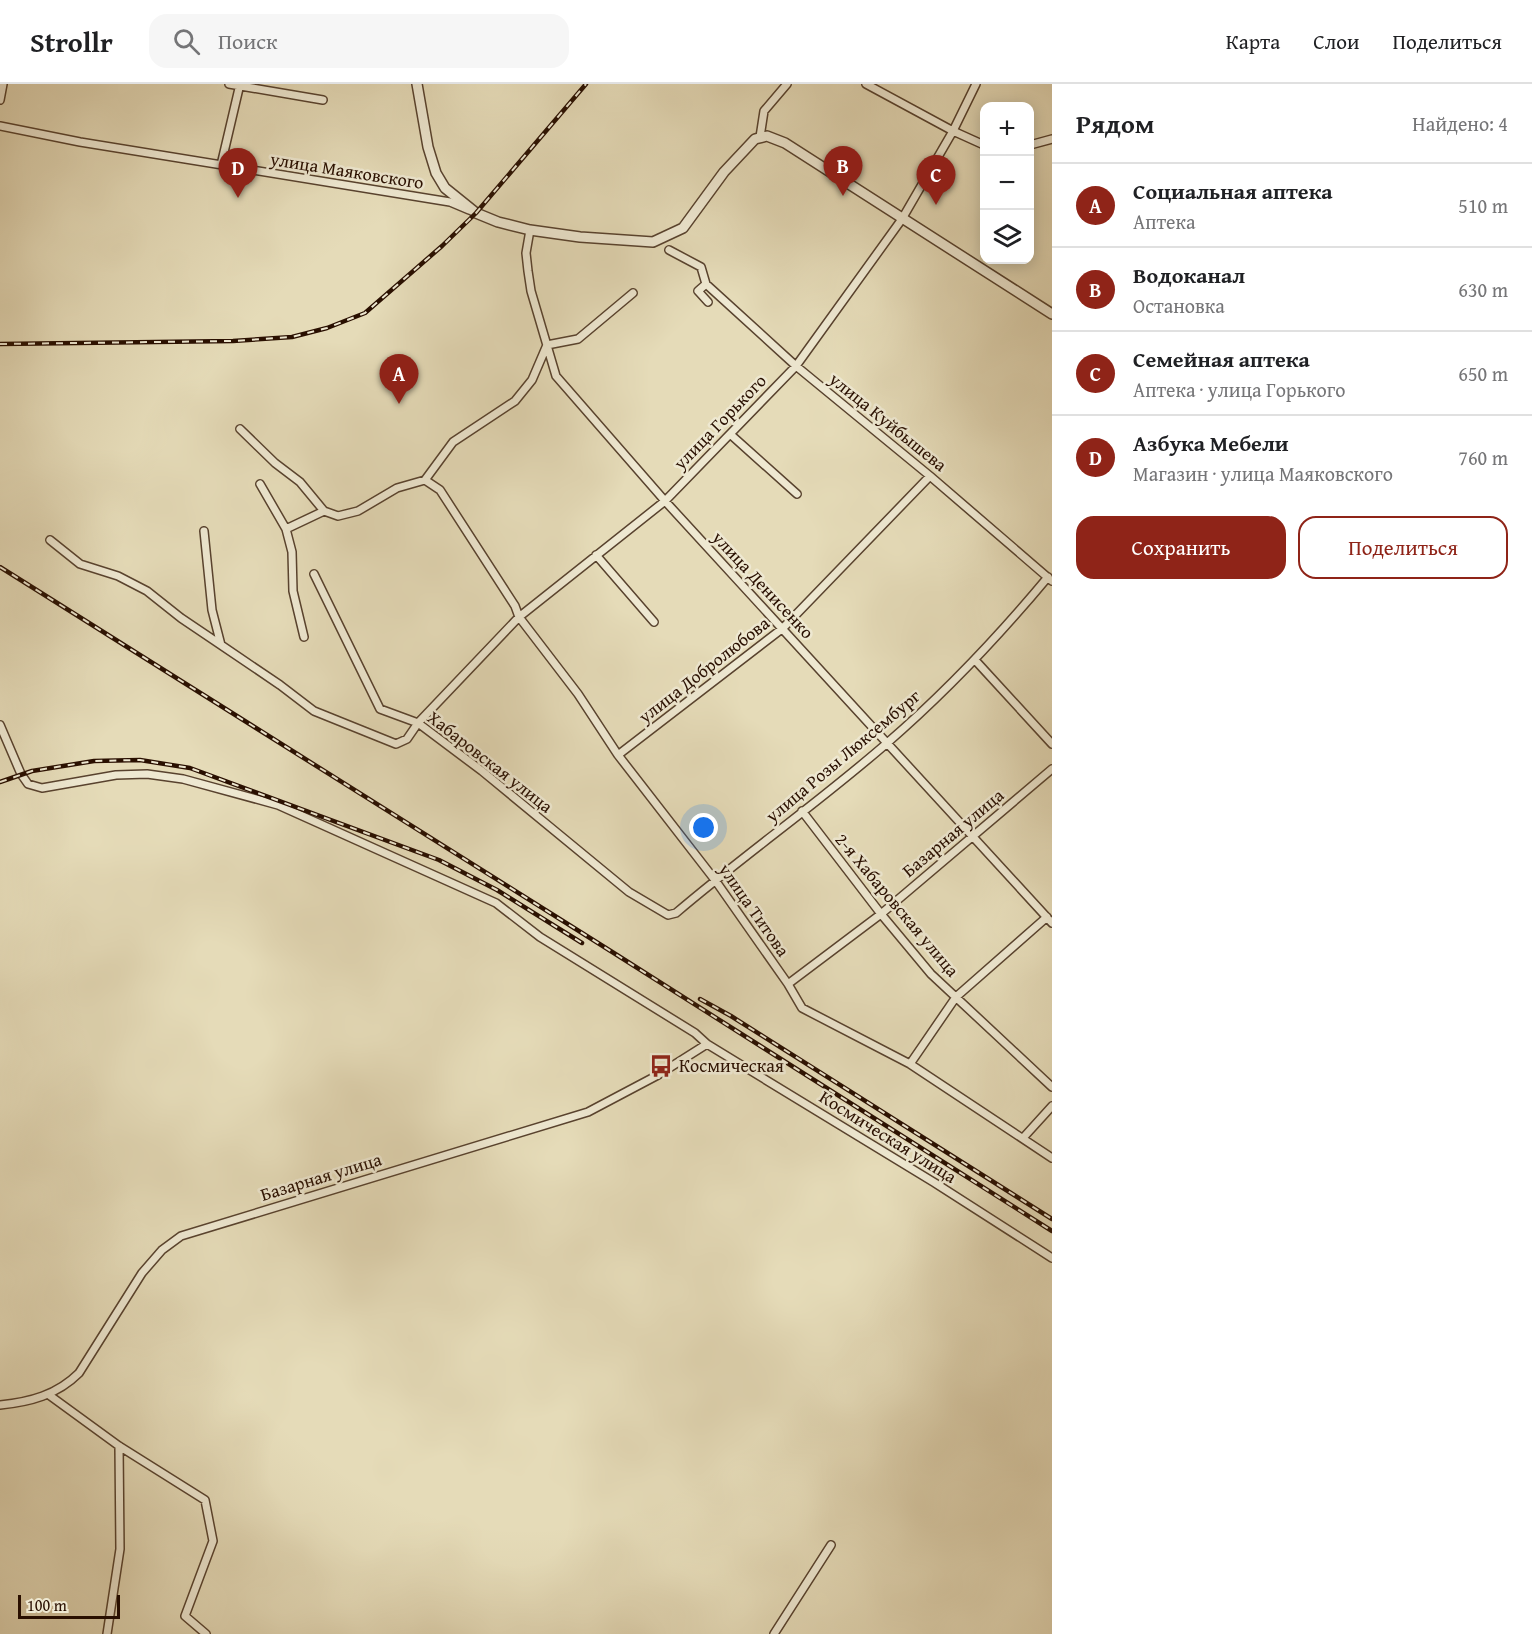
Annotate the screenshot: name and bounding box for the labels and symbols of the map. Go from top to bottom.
street label: улица Маяковского [267,145,426,196]
pin: B [824,147,862,196]
pin: D [218,148,258,198]
pin: C [916,156,956,205]
pin: A [380,354,418,404]
street label: улица Куйбышева [823,365,953,478]
street label: улица Горького [666,368,772,476]
street label: улица Денисенко [705,524,821,645]
street label: улица Добролюбова [632,609,775,730]
street label: улица Розы Люксембург [759,682,926,829]
street label: Хабаровская улица [422,704,559,820]
street label: Базарная улица [896,782,1010,883]
your location [689,813,718,842]
street label: 2-я Хабаровская улица [829,827,966,983]
street label: улица Титова [712,857,797,962]
place label: Космическая [679,1052,784,1079]
bus stop icon: Космическая [648,1053,674,1079]
street label: Космическая улица [814,1083,963,1190]
street label: Базарная улица [257,1145,385,1208]
scale bar [18,1592,120,1620]

